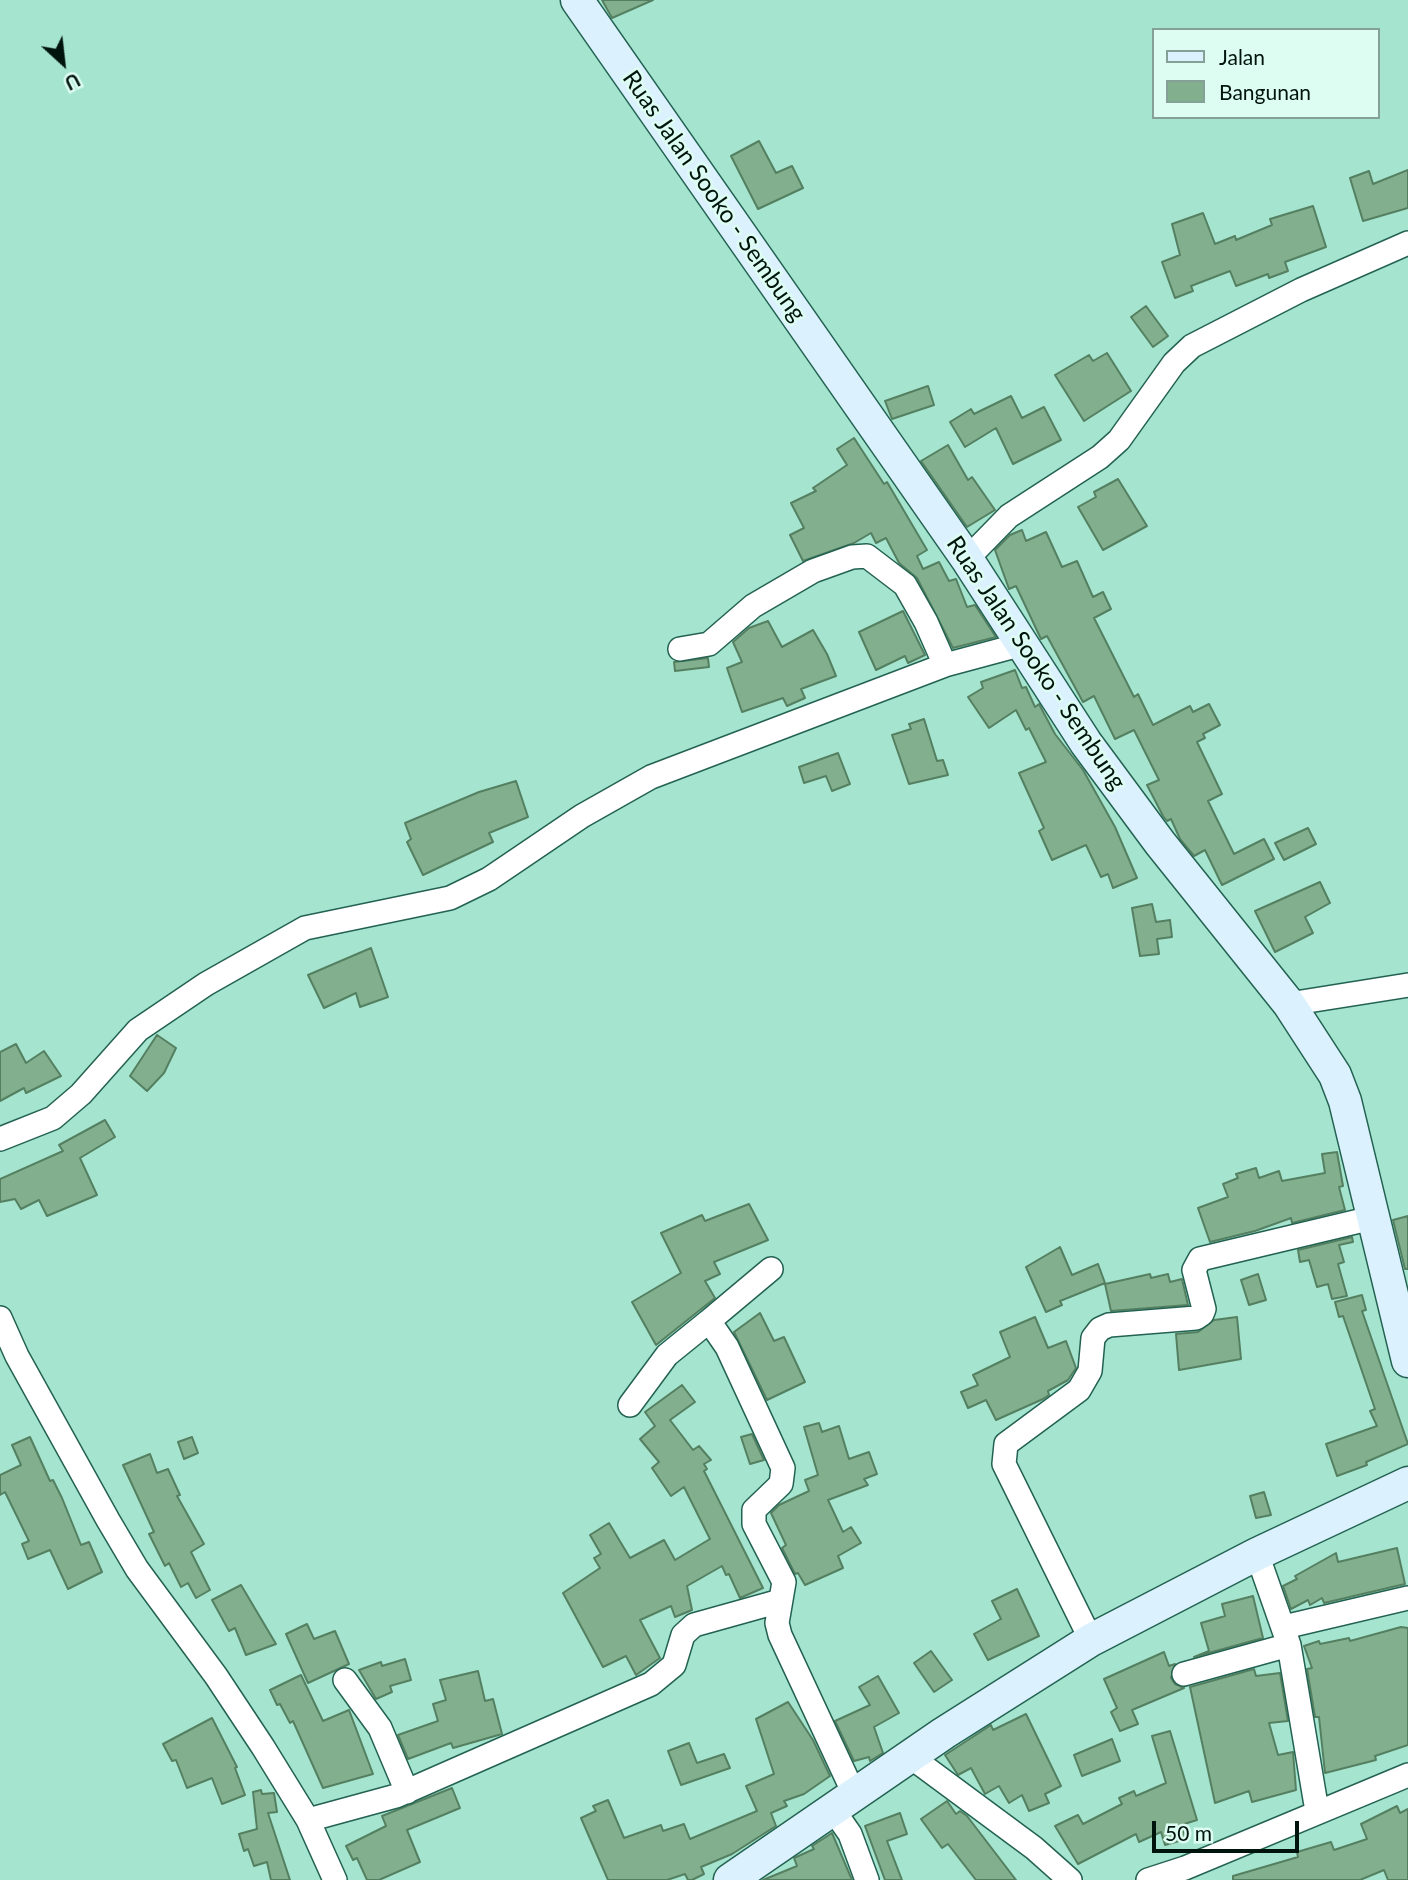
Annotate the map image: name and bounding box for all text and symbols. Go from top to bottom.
north arrow [28,28,98,98]
legend [1152,28,1380,119]
text: Jalan [1219,44,1265,69]
street label: Ruas Jalan Sooko - Sembung [616,65,812,327]
text: U [61,69,84,96]
text: Bangunan [1219,79,1311,104]
street label: Ruas Jalan Sooko - Sembung [940,531,1132,795]
scale bar [1156,1806,1303,1850]
text: 50 m [1165,1820,1212,1845]

